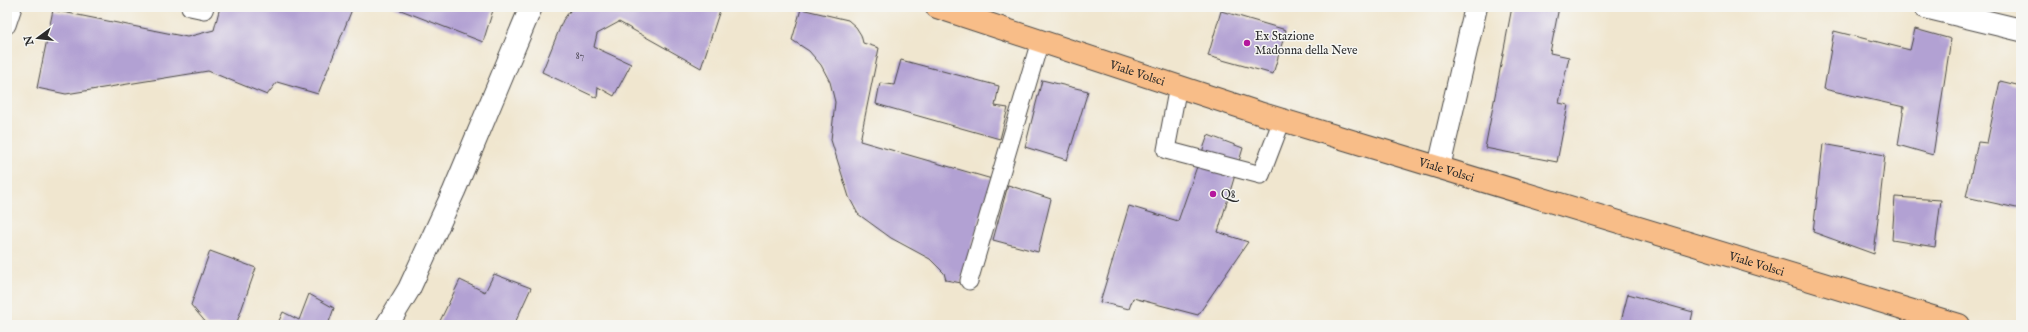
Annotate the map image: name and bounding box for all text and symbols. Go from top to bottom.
north arrow [18,18,58,58]
place label: Ex Stazione Madonna della Neve [1255,29,1358,58]
text: N [21,33,38,48]
marker: Ex Stazione Madonna della Neve [1242,38,1252,48]
house number: 87 [576,50,585,63]
street label: Viale Volsci [1107,57,1167,90]
street label: Viale Volsci [1416,155,1476,186]
place label: Q8 [1221,187,1240,202]
marker: Q8 [1208,189,1218,199]
street label: Viale Volsci [1726,248,1786,280]

